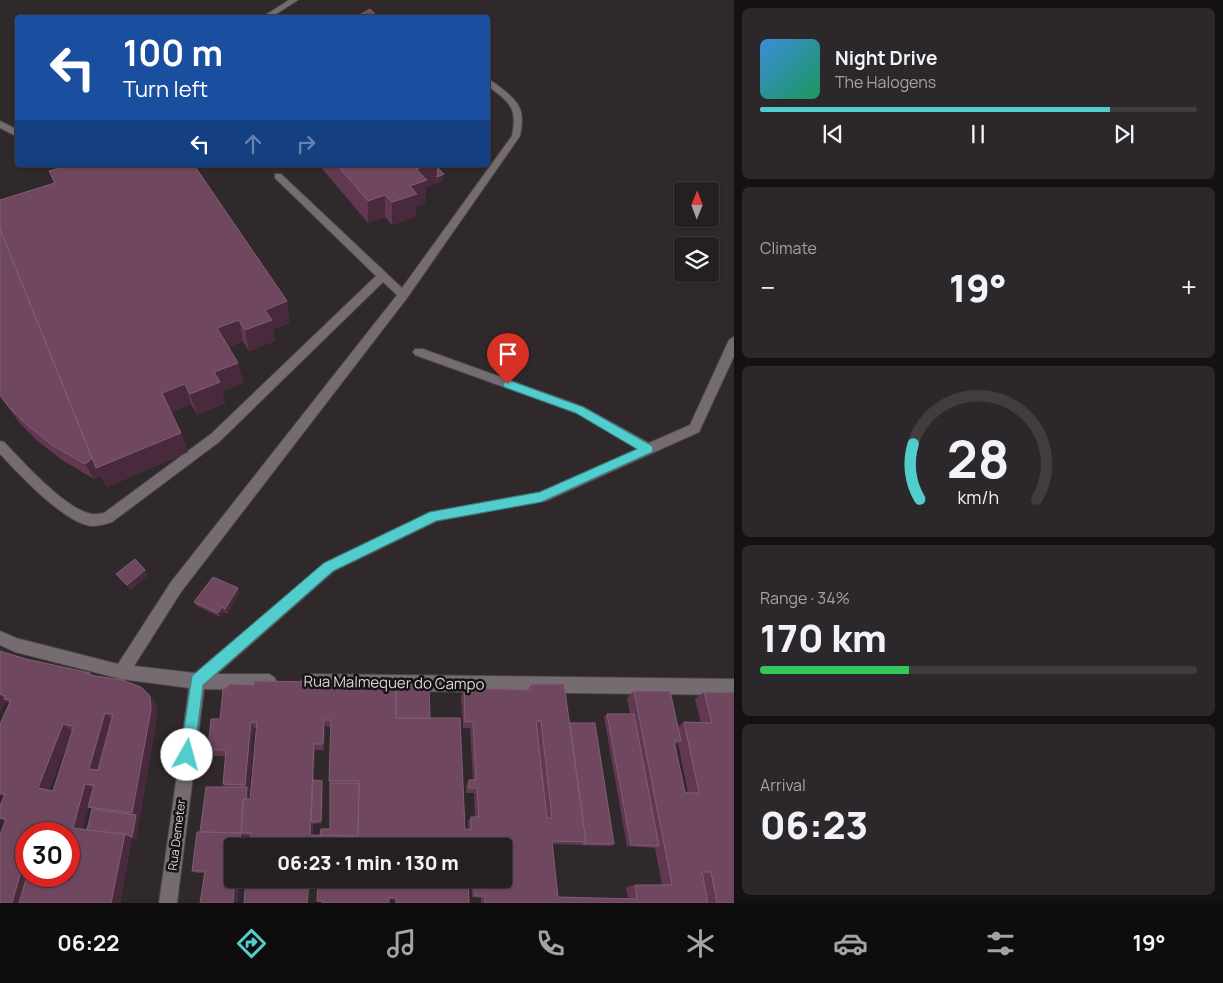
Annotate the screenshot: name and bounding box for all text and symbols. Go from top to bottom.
text: 100 m [123,29,223,77]
icon: left [40,35,105,100]
text: Night Drive [835,45,937,71]
text: The Halogens [835,71,936,93]
text: Turn left [123,74,208,104]
icon: previous [819,120,847,148]
icon: pause [964,120,992,148]
icon: next [1110,120,1138,148]
icon: left [186,130,214,158]
icon: ahead [239,130,267,158]
icon: right [292,130,320,158]
north arrow [674,182,719,228]
map controls [674,182,719,282]
button: layers [674,237,719,282]
text: Climate [760,237,817,259]
text: 19° [949,261,1007,313]
text: − [760,268,775,306]
text: + [1181,268,1197,306]
pin [487,333,529,384]
icon: arrive [494,340,522,368]
text: 28 [947,423,1010,494]
text: km/h [958,485,999,509]
text: Range · 34% [760,587,850,609]
text: 170 km [760,611,887,663]
street label: Rua Malmequer do Campo [303,670,485,695]
position arrow [160,728,212,780]
text: Arrival [760,774,806,796]
street label: Rua Demeter [164,798,189,872]
text: 06:23 [760,798,868,850]
speed limit sign: 30 [15,822,80,887]
text: 06:23 · 1 min · 130 m [277,850,459,876]
icon: directions [234,926,269,961]
icon: music [384,926,419,961]
icon: phone [533,926,568,961]
icon: climate [683,926,718,961]
icon: car [833,926,868,961]
icon: filters [983,926,1018,961]
text: 06:22 [57,928,119,958]
text: 19° [1132,928,1166,958]

